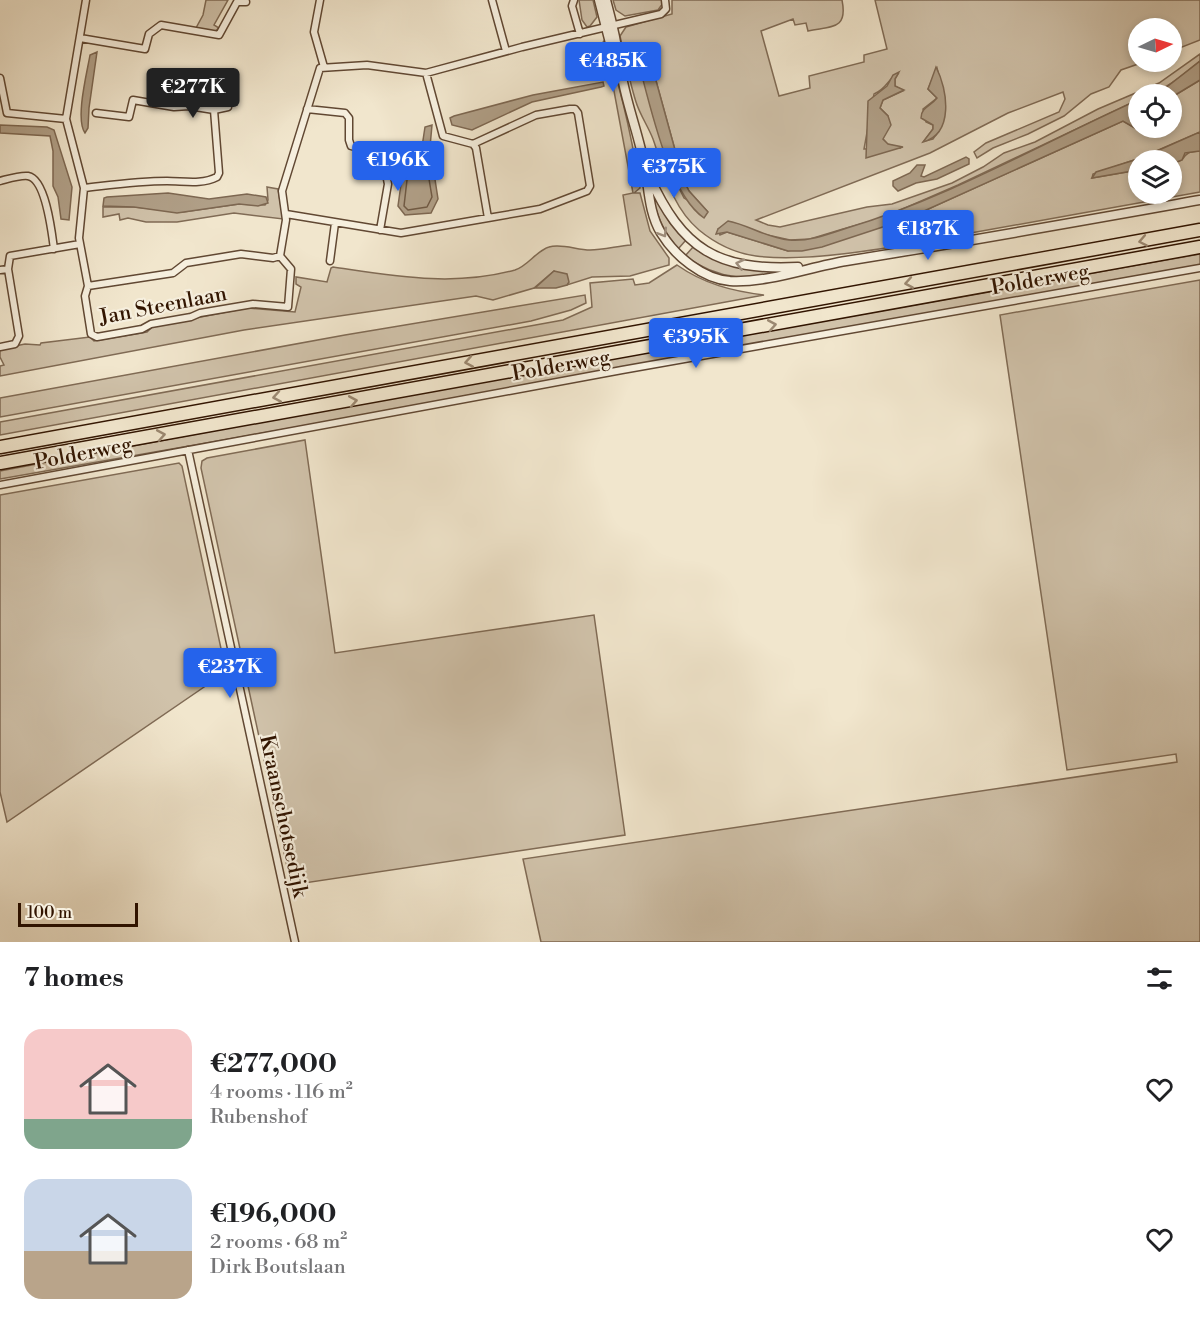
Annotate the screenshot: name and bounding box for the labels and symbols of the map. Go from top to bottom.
north arrow [1128,18,1182,72]
pin: €485K [571,42,655,93]
pin: €277K [151,68,235,119]
pin: €196K [356,141,440,192]
pin: €375K [632,148,716,199]
pin: €187K [886,210,970,261]
one-way arrow [655,227,666,238]
one-way arrow [1138,234,1148,247]
one-way arrow [736,258,746,271]
street label: Polderweg [989,259,1091,301]
one-way arrow [905,276,915,289]
street label: Jan Steenlaan [96,281,230,331]
pin: €395K [654,318,738,369]
one-way arrow [767,319,777,332]
street label: Polderweg [510,345,612,387]
one-way arrow [465,355,475,368]
one-way arrow [273,390,283,403]
one-way arrow [348,395,358,408]
one-way arrow [156,430,166,442]
street label: Polderweg [32,432,134,476]
pin: €237K [188,648,272,699]
street label: Kraanschotsedijk [253,733,313,901]
scale bar [18,900,138,928]

